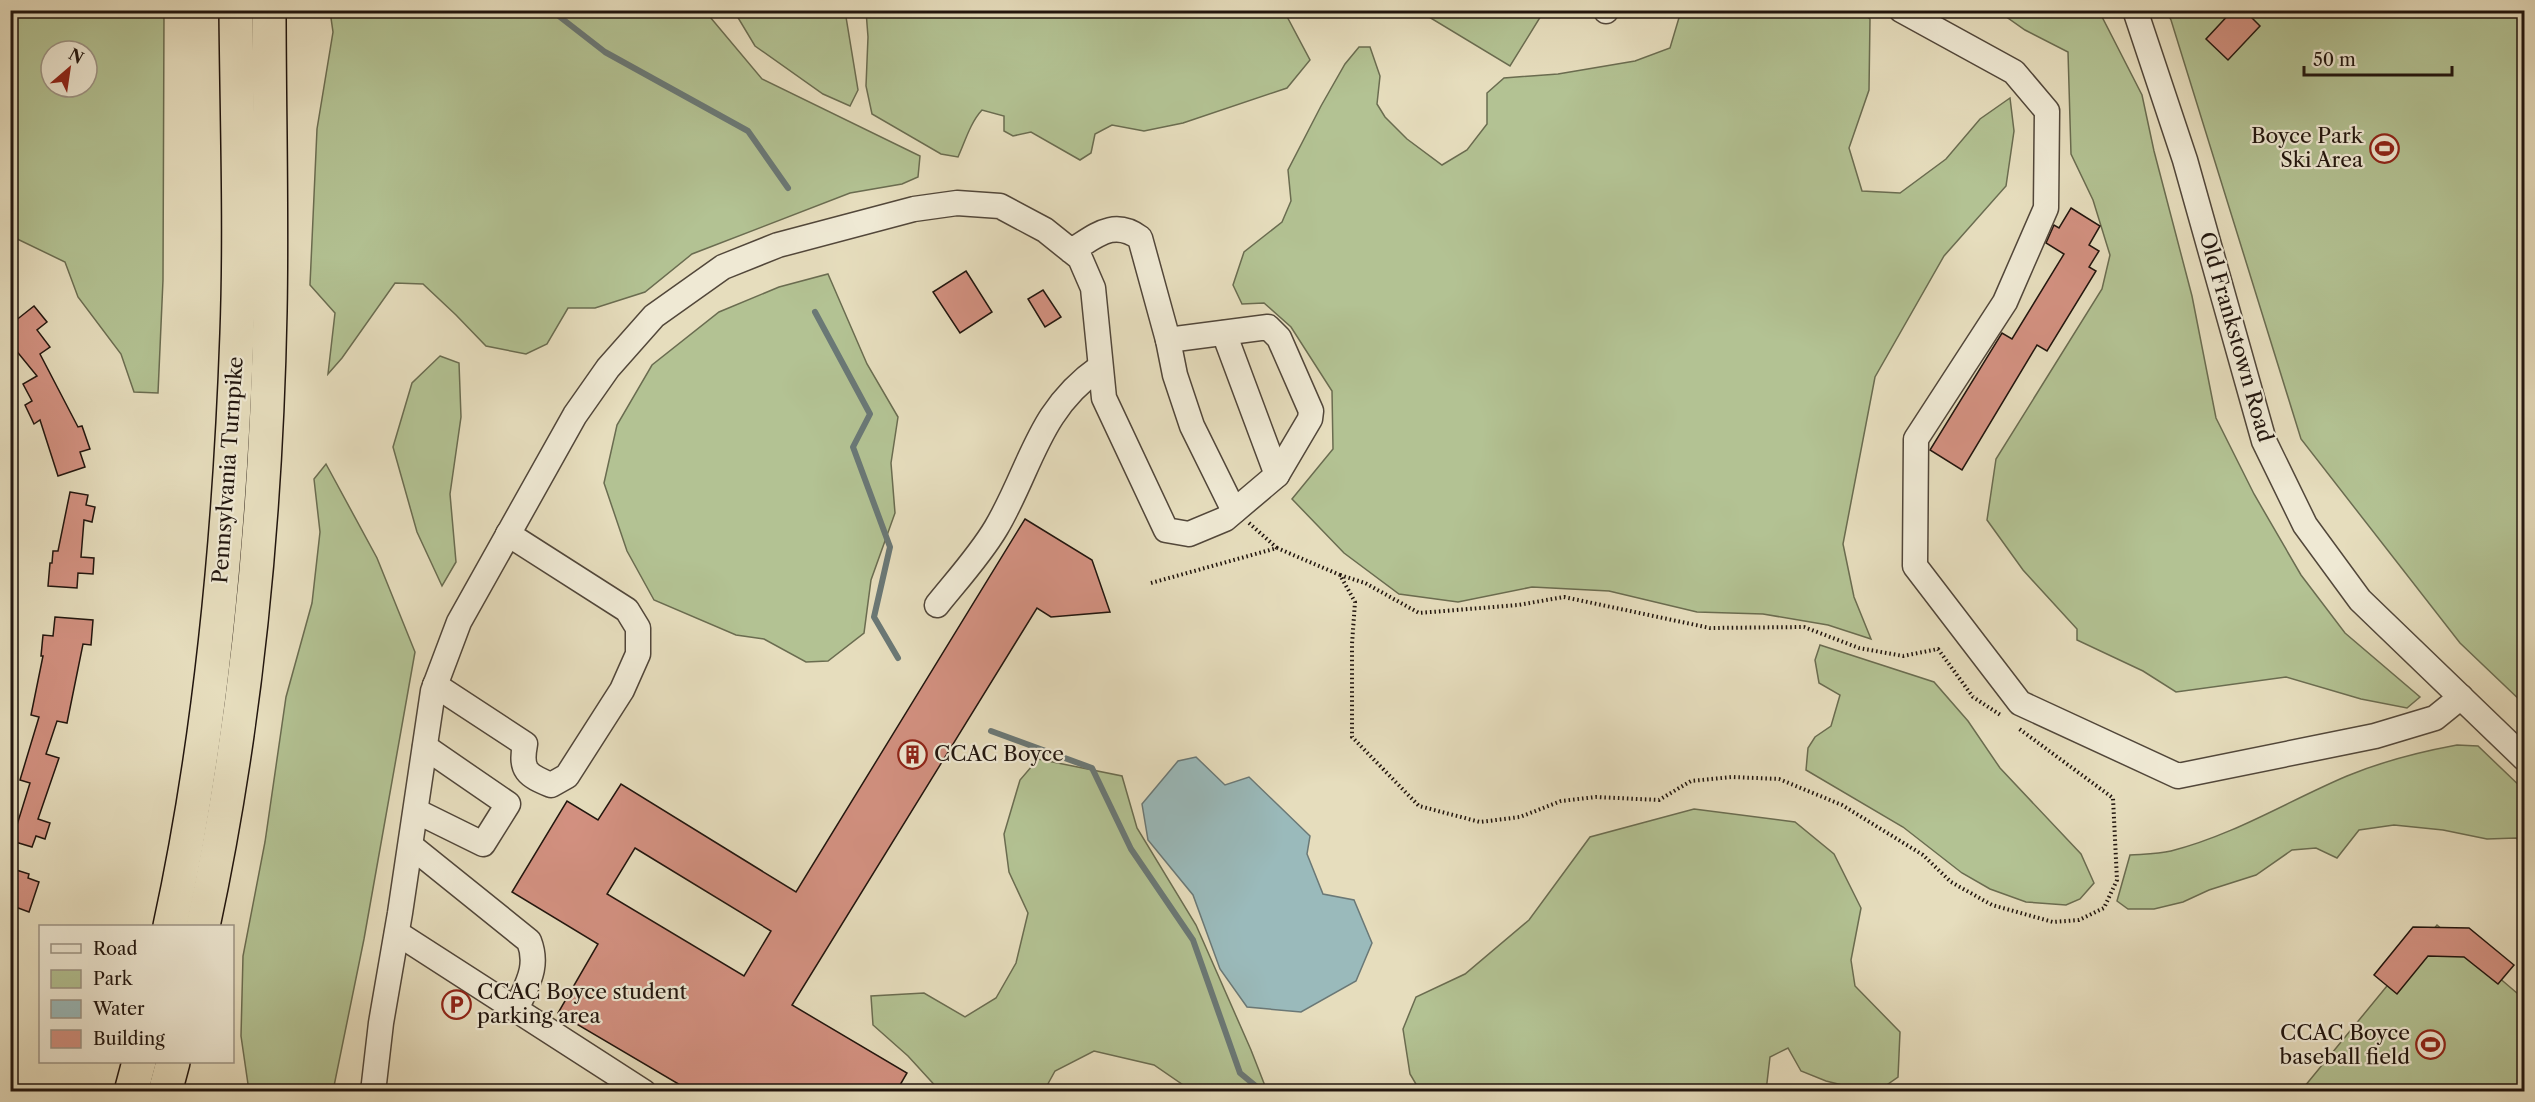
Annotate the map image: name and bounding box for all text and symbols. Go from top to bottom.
north arrow [39,39,99,99]
scale bar [2304,39,2452,77]
text: N [65,44,87,68]
text: 50 m [2313,49,2356,71]
place label: Boyce Park Ski Area [2251,123,2364,172]
sports icon: Boyce Park Ski Area [2368,132,2400,164]
street label: Old Frankstown Road [2195,229,2279,445]
street label: Pennsylvania Turnpike [207,356,248,584]
building icon: CCAC Boyce [897,738,929,770]
place label: CCAC Boyce [934,741,1064,766]
legend [39,925,234,1063]
text: Road [93,938,138,960]
text: Park [93,968,134,990]
place label: CCAC Boyce student parking area [477,979,688,1028]
parking icon: CCAC Boyce student parking area [440,988,472,1020]
text: Water [92,998,145,1020]
place label: CCAC Boyce baseball field [2279,1020,2410,1069]
text: Building [93,1028,165,1050]
sports icon: CCAC Boyce baseball field [2415,1029,2447,1061]

